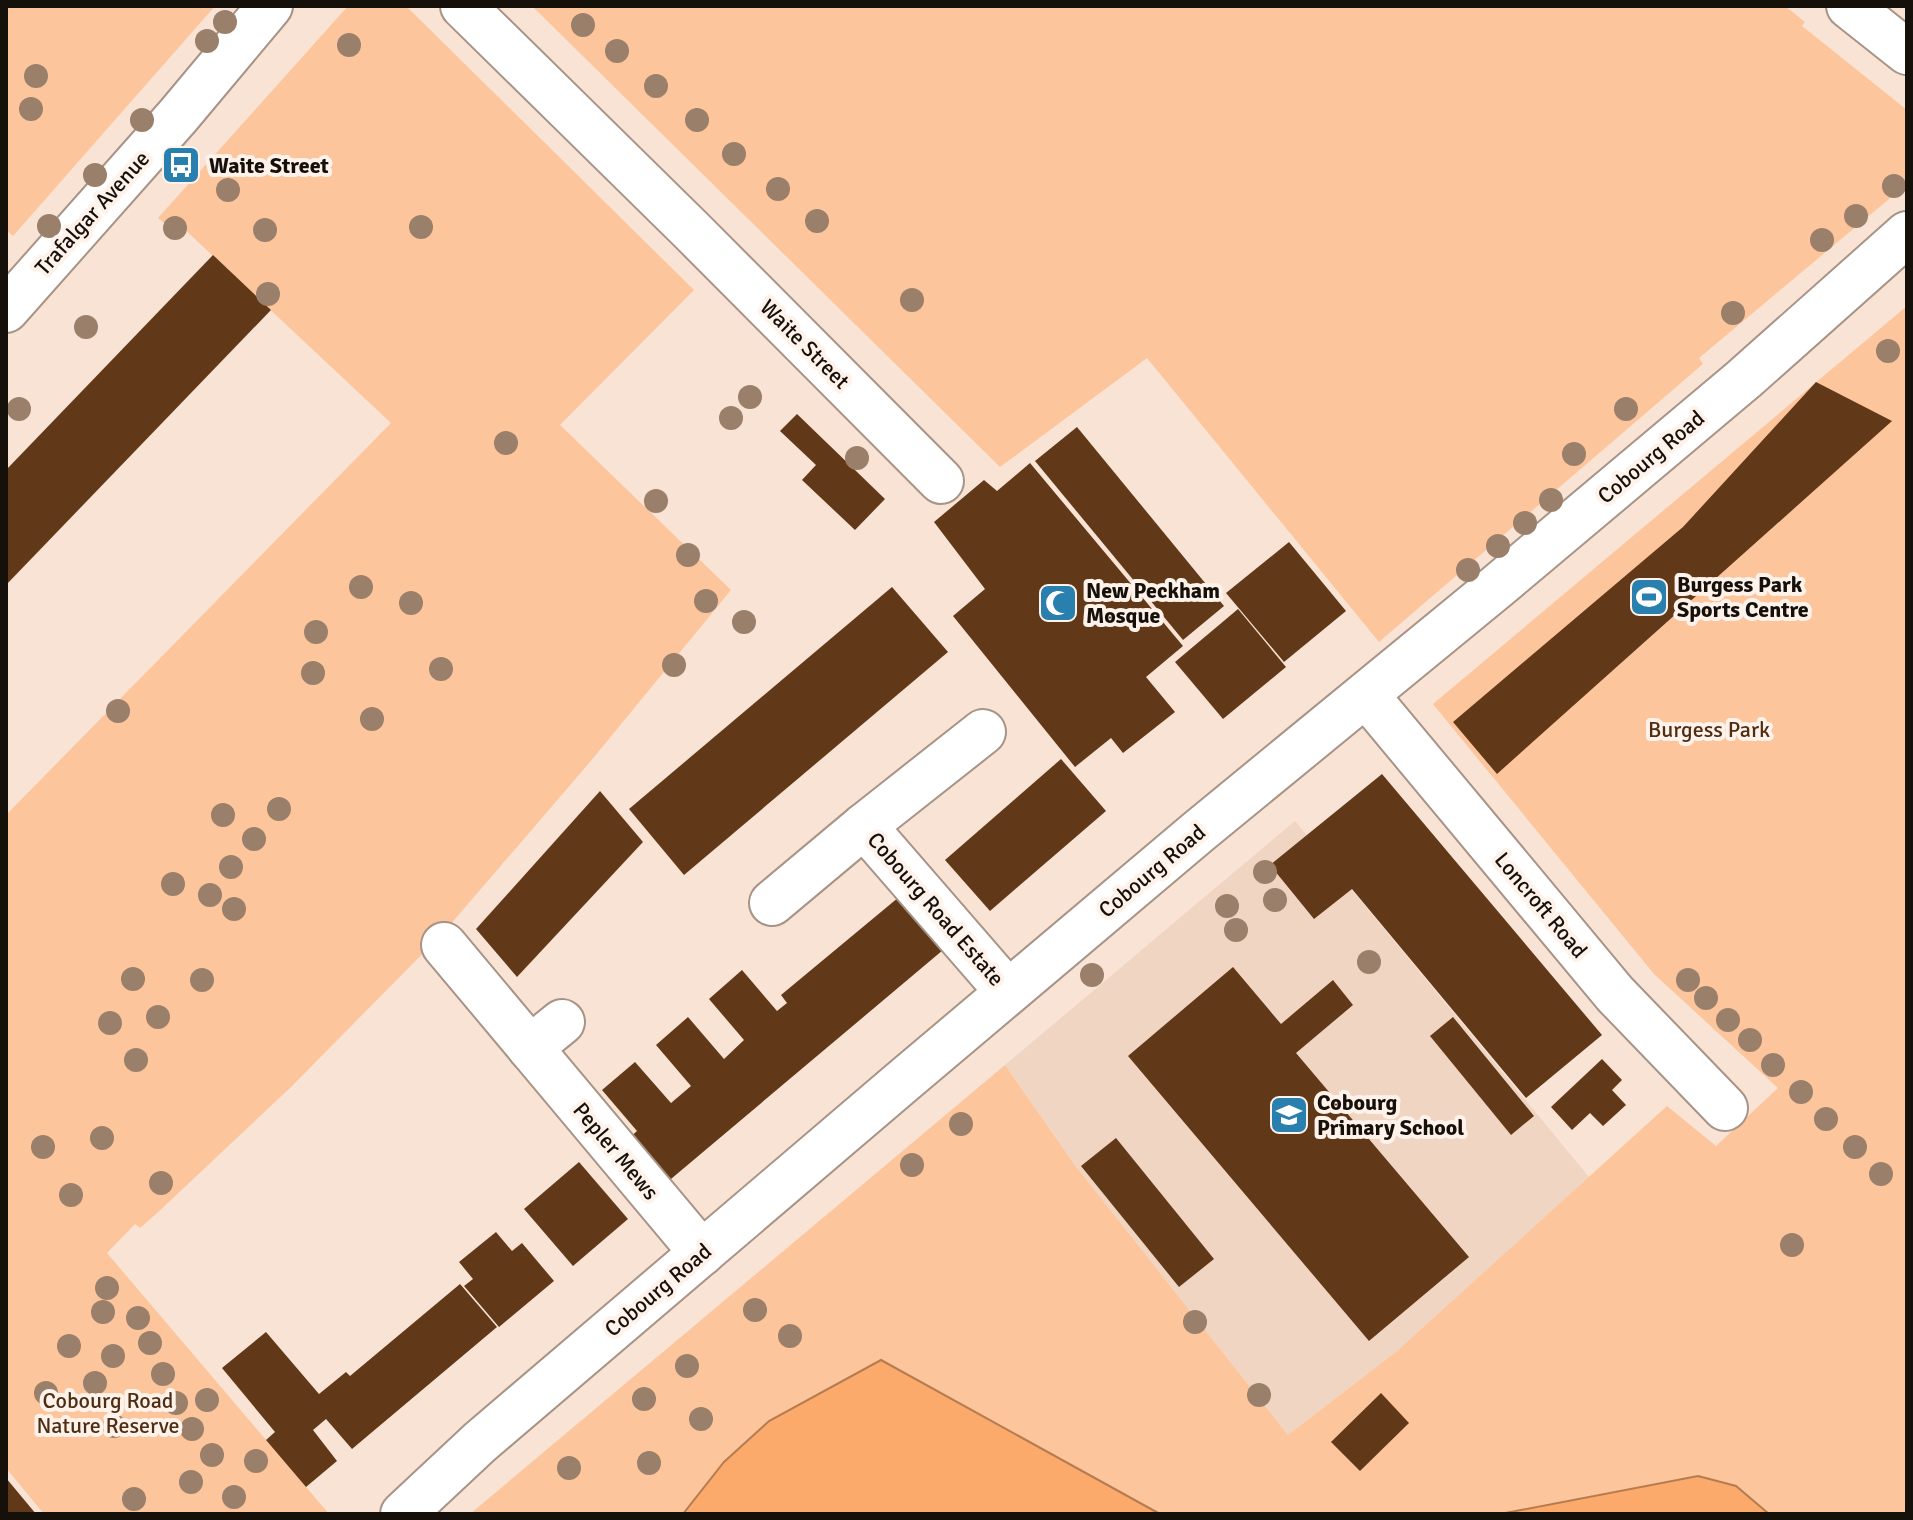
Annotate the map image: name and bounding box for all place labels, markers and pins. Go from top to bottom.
bus stop icon: Waite Street [160,144,202,186]
place label: Waite Street [209,152,329,179]
place label: Burgess Park Sports Centre [1677,571,1809,623]
sports icon: Burgess Park Sports Centre [1628,576,1670,618]
place label: New Peckham Mosque [1086,577,1220,629]
mosque icon: New Peckham Mosque [1037,582,1079,624]
place label: Cobourg Primary School [1317,1089,1464,1141]
school or university icon: Cobourg Primary School [1268,1094,1310,1136]

